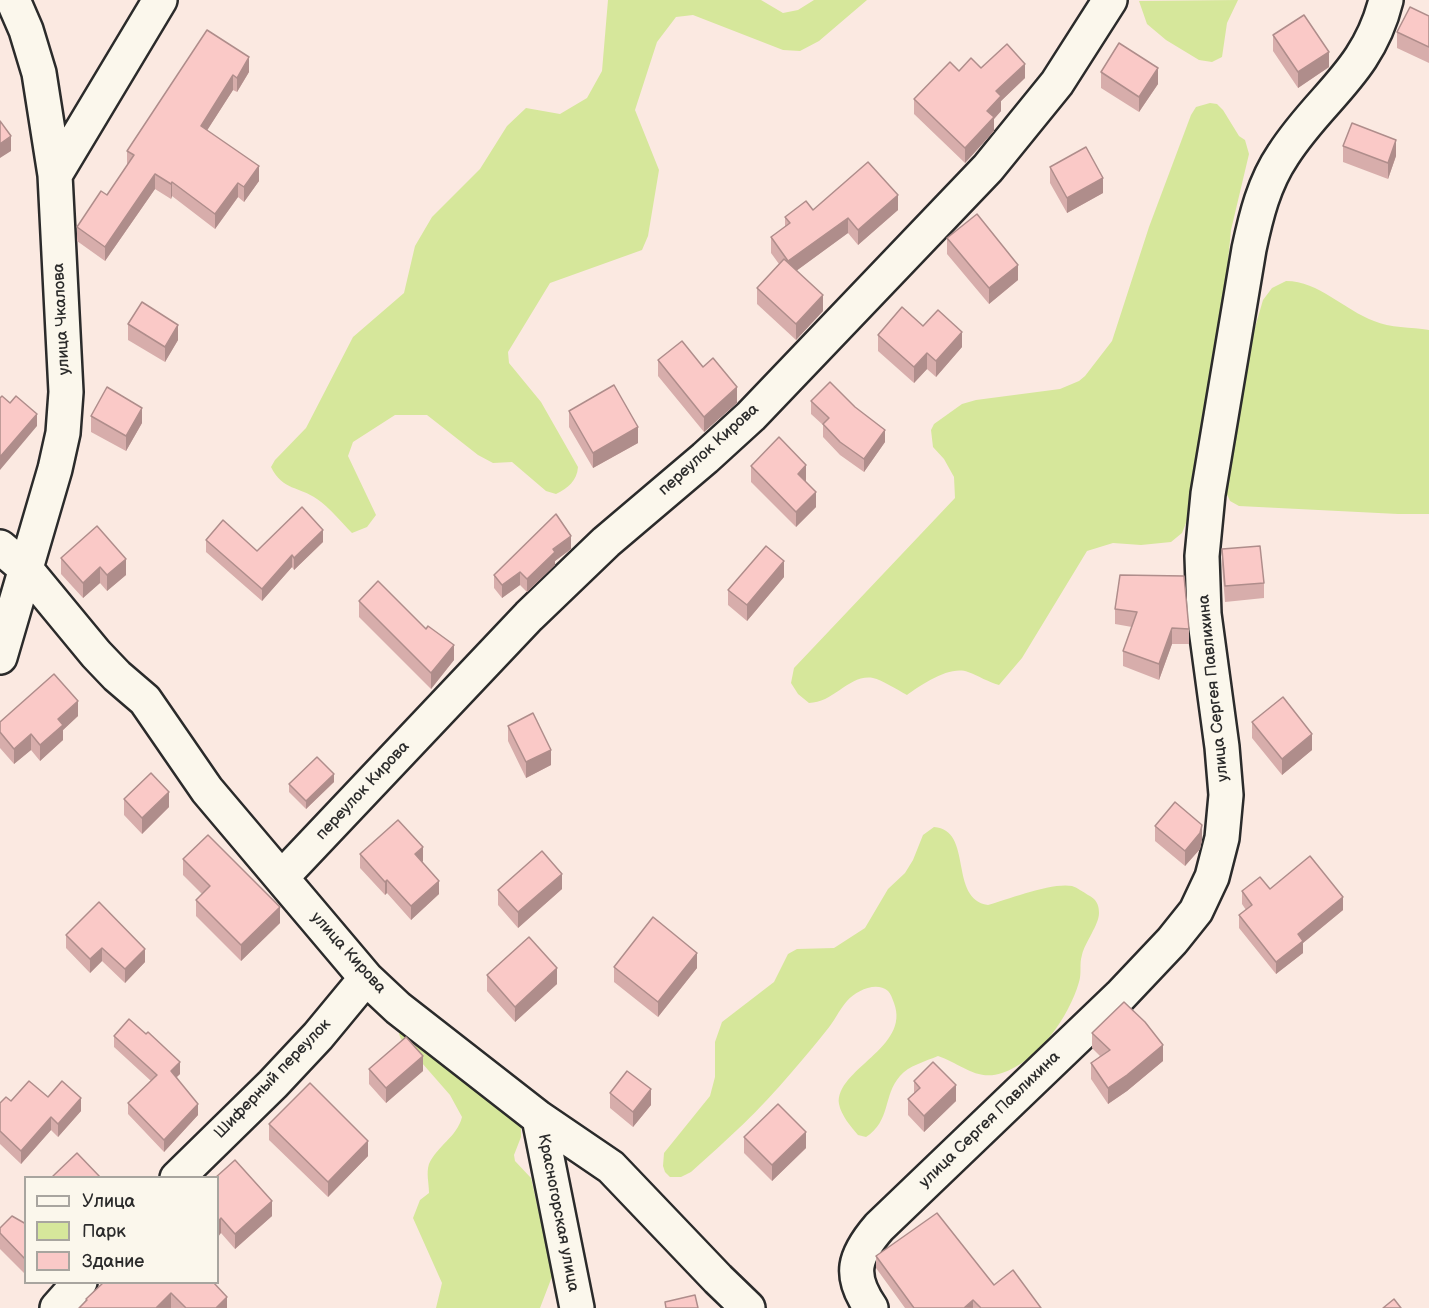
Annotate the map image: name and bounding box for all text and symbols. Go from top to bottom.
street label: улица Чкалова [49,262,75,376]
street label: переулок Кирова [655,400,763,500]
street label: улица Сергея Павлихина [1195,593,1233,783]
street label: переулок Кирова [312,738,414,844]
street label: улица Кирова [306,908,390,998]
street label: Шиферный переулок [211,1015,335,1143]
street label: улица Сергея Павлихина [916,1048,1064,1192]
street label: Красногорская улица [533,1132,583,1294]
legend [24,1176,219,1284]
text: Улица [82,1191,135,1212]
text: Парк [82,1221,126,1242]
text: Здание [82,1251,144,1272]

